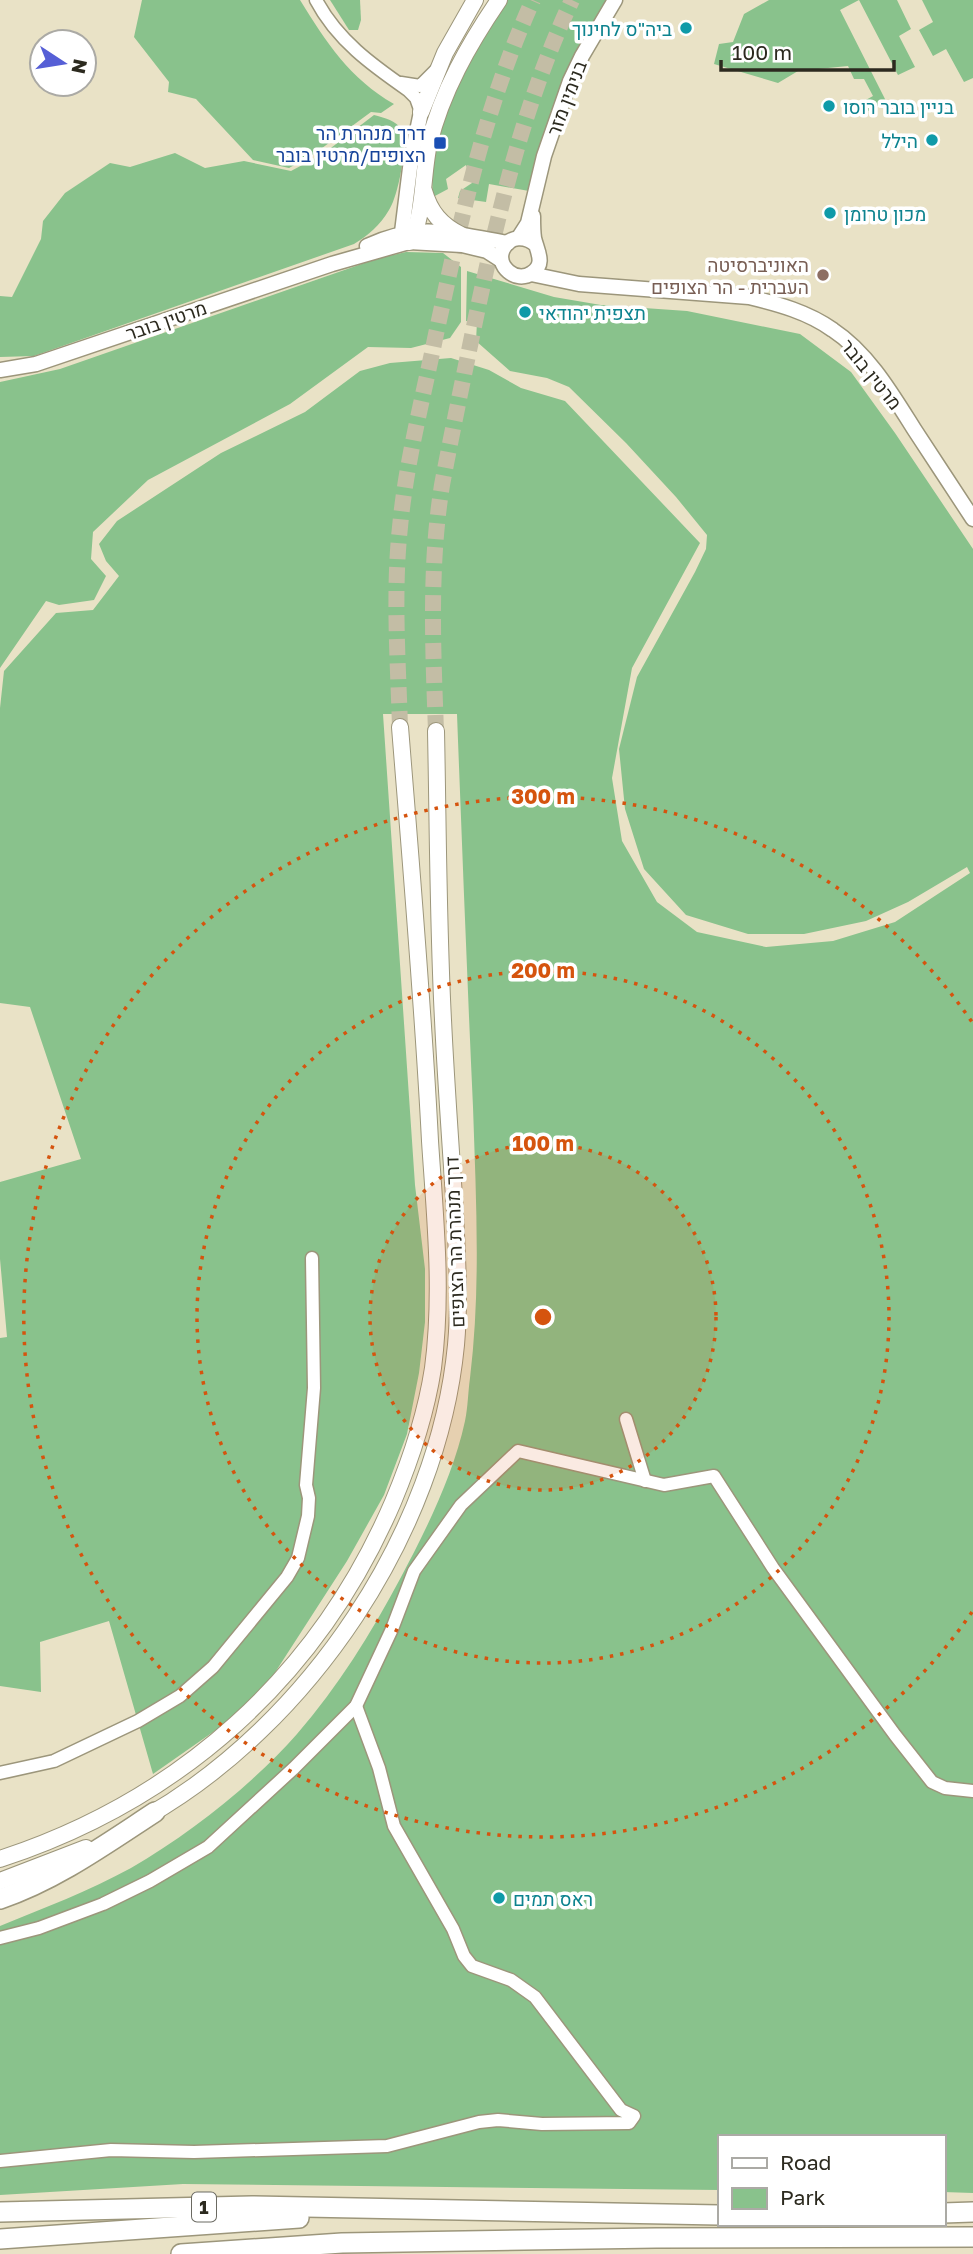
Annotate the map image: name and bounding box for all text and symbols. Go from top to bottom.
place label: ביה"ס לחינוך [572,17,672,40]
marker: ביה"ס לחינוך [678,20,694,36]
north arrow [28,28,98,98]
scale bar [721,28,894,72]
text: 100 m [732,39,792,65]
text: N [67,57,93,76]
street label: בנימין מזר [541,57,591,139]
place label: בניין בובר רוסו [843,95,954,118]
marker: בניין בובר רוסו [821,98,837,114]
place label: דרך מנהרת הר הצופים/מרטין בובר [276,121,426,166]
place label: הילל [882,129,918,152]
marker: הילל [924,132,940,148]
marker: דרך מנהרת הר הצופים/מרטין בובר [432,135,448,151]
place label: מכון טרומן [844,202,926,225]
marker: מכון טרומן [822,205,838,221]
place label: האוניברסיטה העברית - הר הצופים [651,253,809,298]
marker: האוניברסיטה העברית - הר הצופים [815,267,831,283]
street label: מרטין בובר [123,295,209,345]
place label: תצפית יהודאי [539,301,646,324]
marker: תצפית יהודאי [517,304,533,320]
street label: מרטין בובר [837,334,907,414]
text: 300 m [511,783,575,809]
text: 200 m [511,957,575,983]
text: 100 m [512,1130,574,1156]
street label: דרך מנהרת הר הצופים [440,1156,468,1328]
centre of rings [531,1305,555,1329]
place label: ראס תמים [513,1887,593,1910]
marker: ראס תמים [491,1890,507,1906]
legend [718,2135,945,2226]
text: Road [780,2149,831,2175]
text: Park [780,2184,826,2210]
road number: 1 [192,2192,216,2222]

